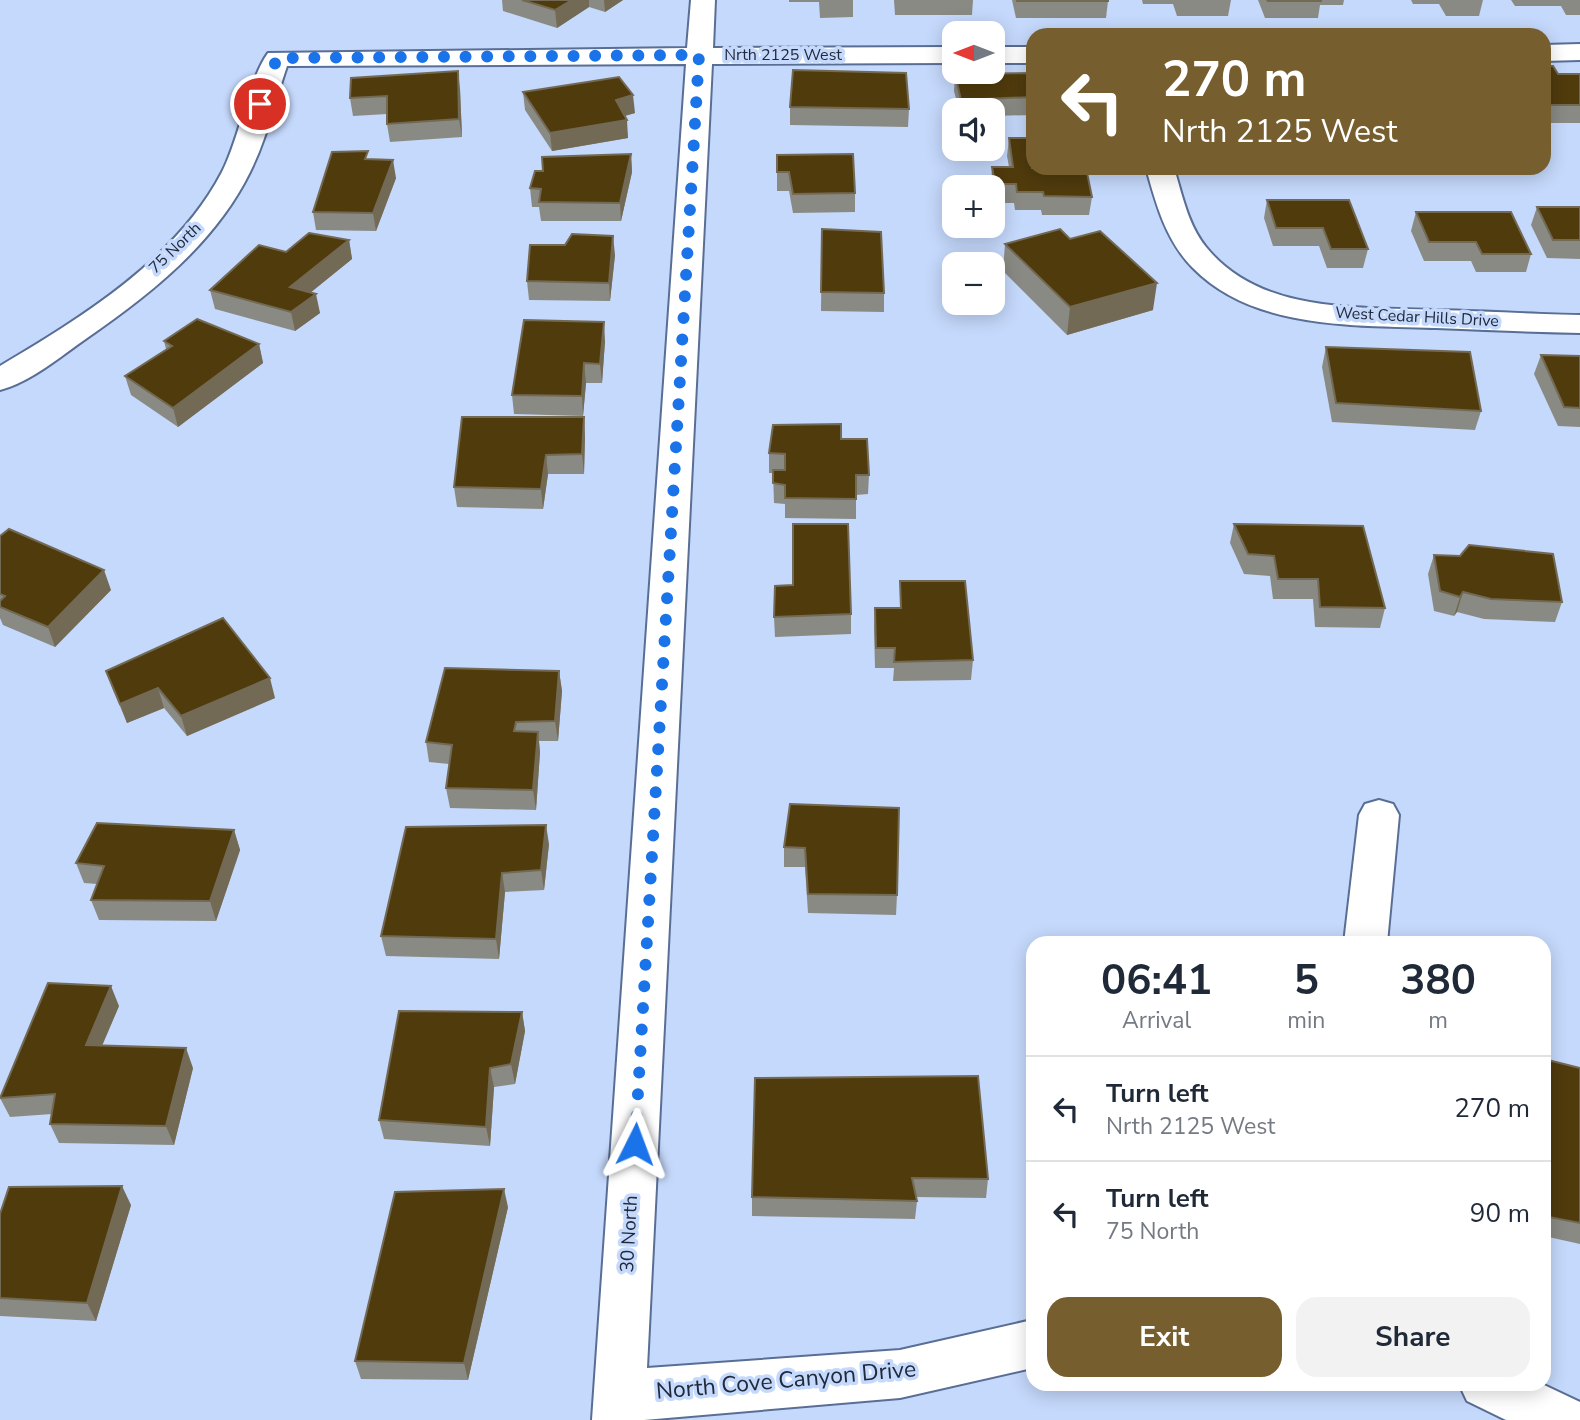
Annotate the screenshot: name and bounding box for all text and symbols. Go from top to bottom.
north arrow [942,21,1004,84]
map controls [942,21,1005,315]
street label: Nrth 2125 West [724,44,842,66]
text: 270 m [1162,46,1306,113]
icon: left [1047,56,1138,147]
pin [230,74,290,134]
icon: arrive [241,85,279,123]
button: sound [942,98,1005,161]
text: Nrth 2125 West [1162,110,1397,153]
button: + [942,175,1005,238]
street label: 75 North [144,218,206,278]
button: − [942,252,1005,315]
street label: West Cedar Hills Drive [1335,302,1499,332]
text: 06:41 [1101,952,1212,1009]
text: 5 [1294,952,1319,1009]
text: 380 [1400,952,1476,1009]
text: Arrival [1122,1005,1191,1036]
text: min [1287,1005,1325,1036]
text: m [1428,1005,1448,1036]
text: Turn left [1106,1076,1209,1111]
icon: left [1047,1090,1085,1128]
text: 270 m [1454,1091,1530,1126]
position arrow [598,1107,672,1181]
text: Nrth 2125 West [1106,1111,1275,1142]
text: Turn left [1106,1181,1209,1216]
street label: 30 North [614,1195,644,1273]
icon: left [1047,1195,1085,1233]
text: 90 m [1470,1196,1530,1231]
text: 75 North [1106,1216,1199,1247]
button: Exit [1047,1297,1282,1377]
button: Share [1296,1297,1530,1377]
street label: North Cove Canyon Drive [655,1353,917,1407]

